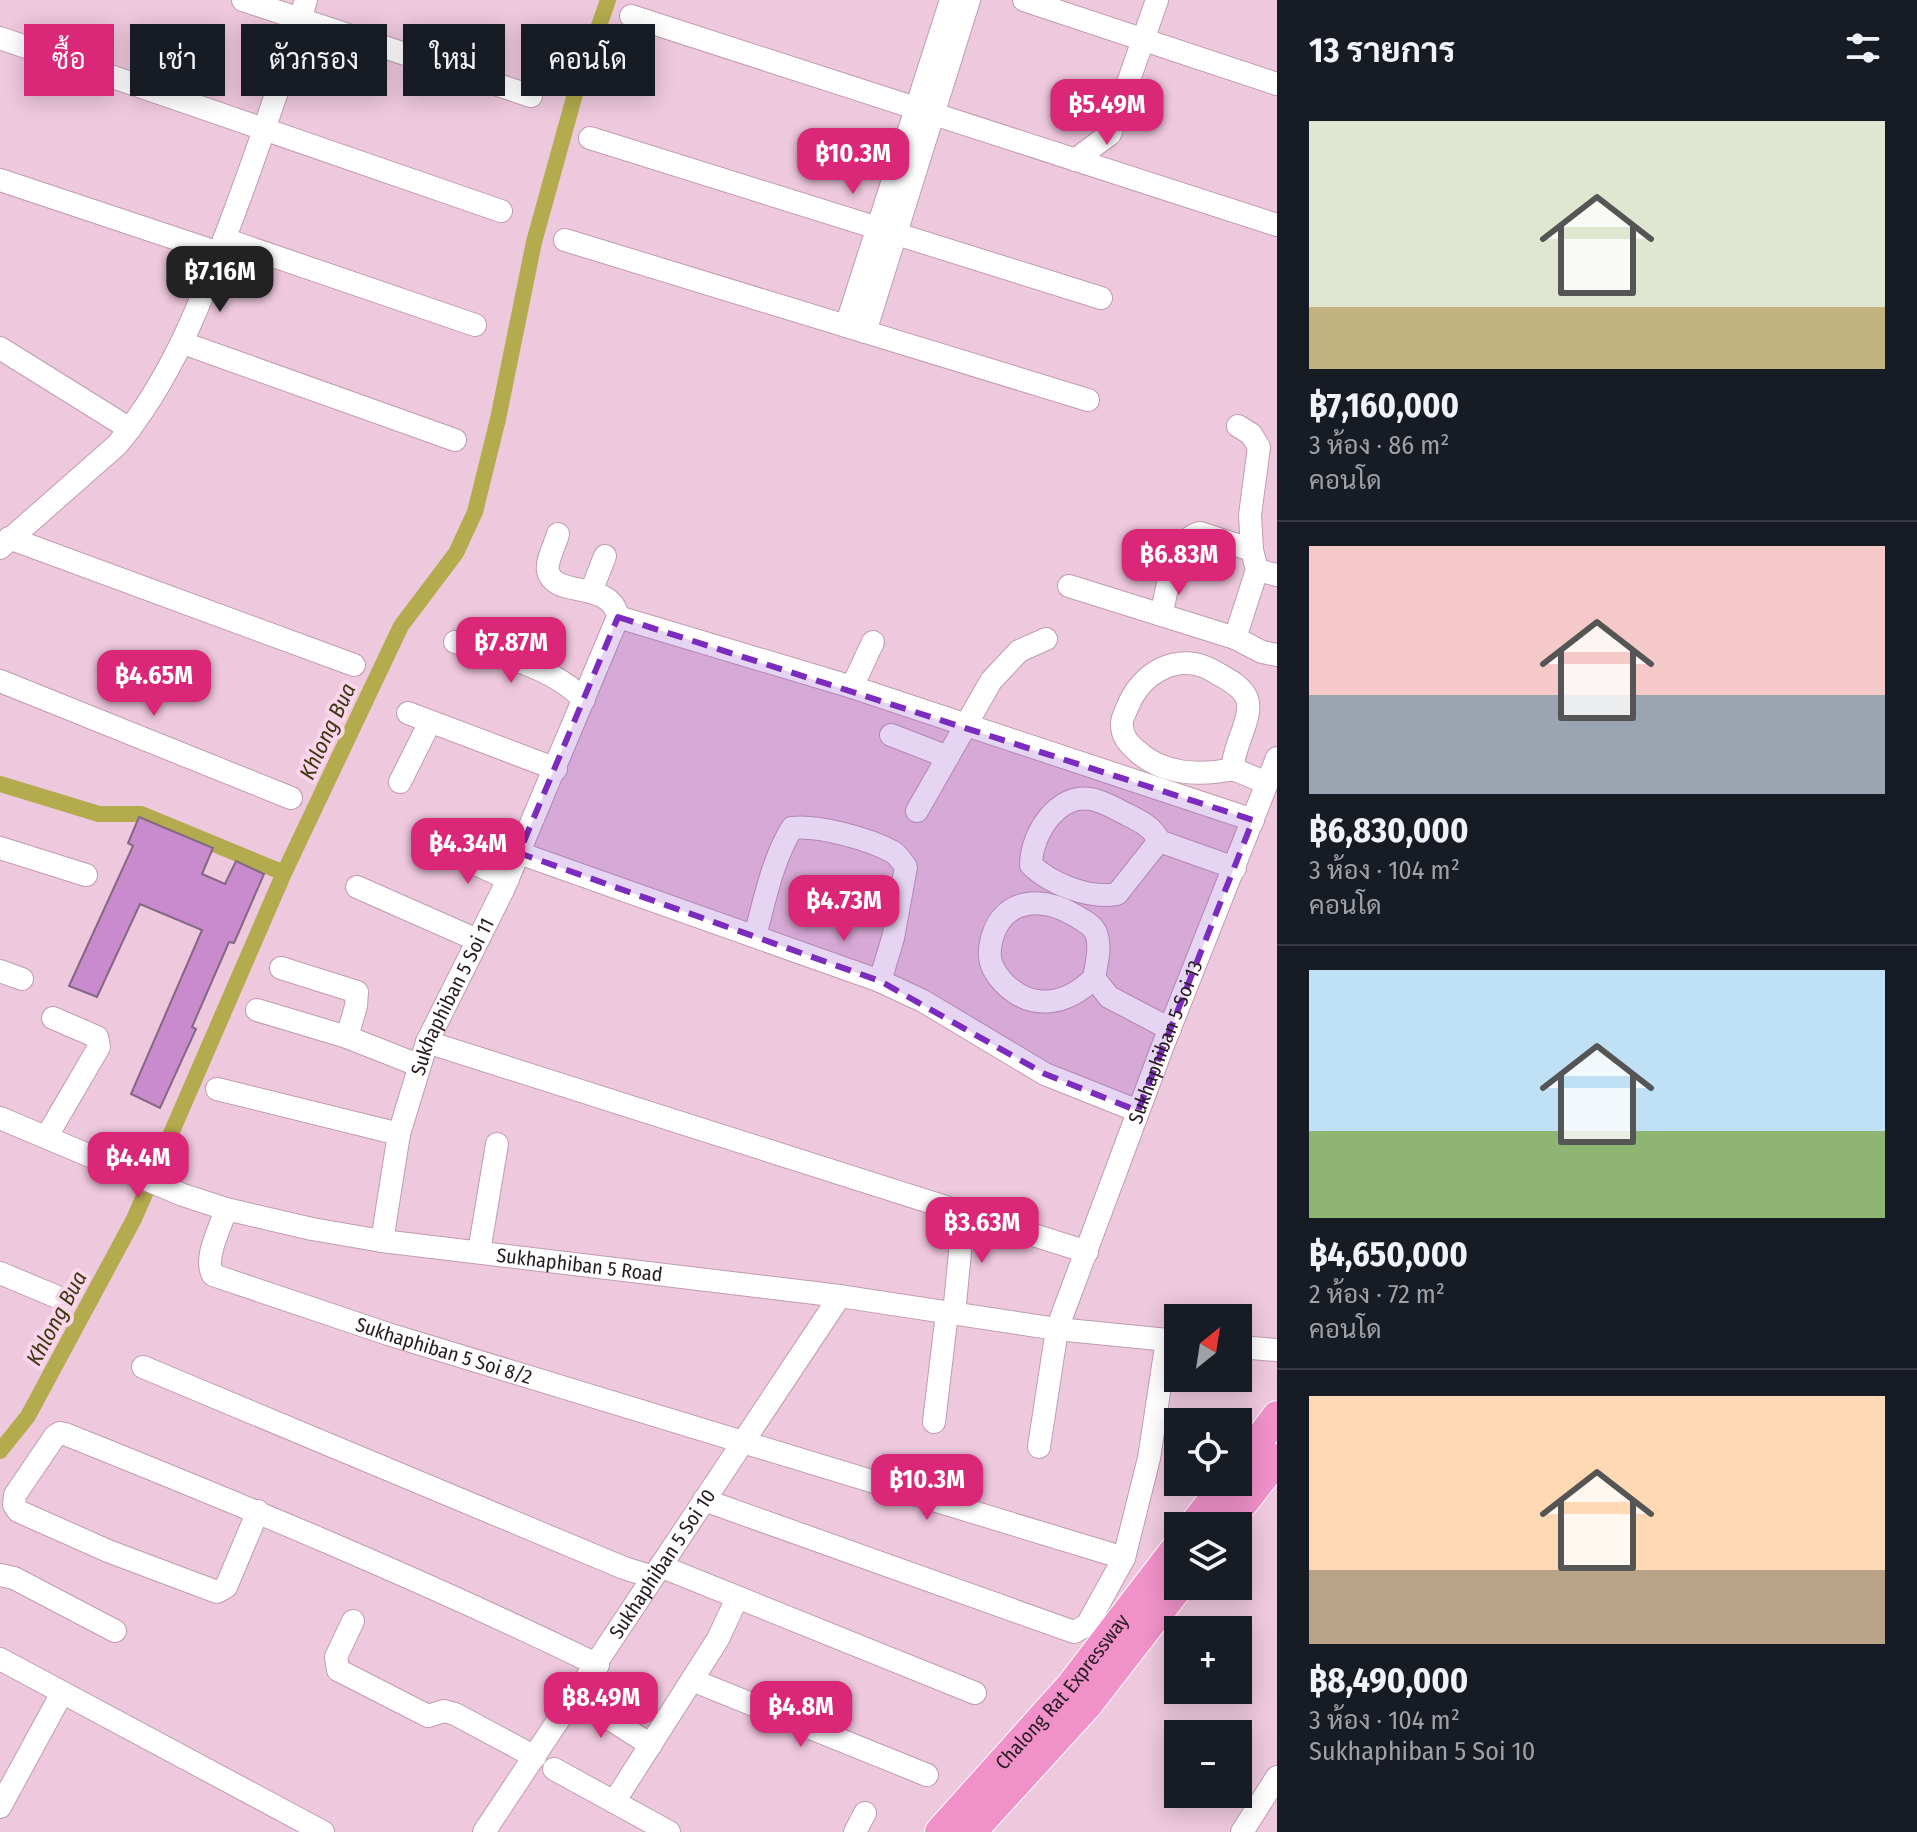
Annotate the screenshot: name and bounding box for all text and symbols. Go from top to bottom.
chip: ซื้อ [24,24,114,96]
chip: เช่า [130,24,225,96]
chip: ตัวกรอง [241,24,387,96]
chip: ใหม่ [403,24,505,96]
chip: คอนโด [521,24,655,96]
icon: filters [1841,26,1885,70]
text: 13 รายการ [1309,30,1455,71]
pin: ฿5.49M [1042,79,1172,147]
text: ฿5.49M [1068,89,1146,120]
pin: ฿10.3M [788,128,918,196]
text: ฿10.3M [815,138,891,169]
icon: home [1525,173,1669,317]
pin: ฿7.16M [155,246,285,314]
text: ฿7.16M [184,256,256,287]
text: ฿7,160,000 [1309,385,1459,426]
text: 3 ห้อง · 86 m² [1309,430,1449,461]
text: คอนโด [1309,465,1382,496]
pin: ฿6.83M [1114,529,1244,597]
text: ฿6.83M [1140,539,1218,570]
icon: home [1525,598,1669,742]
pin: ฿7.87M [446,617,576,685]
text: ฿7.87M [474,627,548,658]
pin: ฿4.65M [89,650,219,718]
text: ฿4.65M [115,660,193,691]
water label: Khlong Bua [293,679,362,784]
text: ฿6,830,000 [1309,810,1469,851]
pin: ฿4.34M [403,818,533,886]
text: ฿4.34M [429,828,507,859]
text: 3 ห้อง · 104 m² [1309,855,1460,886]
pin: ฿4.73M [779,875,909,943]
text: ฿4.73M [806,885,882,916]
text: คอนโด [1309,890,1382,921]
street label: Sukhaphiban 5 Soi 11 [406,914,499,1078]
street label: Sukhaphiban 5 Soi 13 [1123,957,1207,1127]
icon: home [1525,1022,1669,1166]
pin: ฿4.4M [82,1132,194,1200]
text: ฿4.4M [106,1142,170,1173]
pin: ฿3.63M [917,1197,1047,1265]
text: ฿3.63M [944,1207,1020,1238]
text: ฿4,650,000 [1309,1234,1468,1275]
street label: Sukhaphiban 5 Road [495,1243,664,1287]
water label: Khlong Bua [20,1266,93,1370]
text: 2 ห้อง · 72 m² [1309,1279,1445,1310]
north arrow [1164,1304,1252,1392]
map controls [1164,1304,1252,1808]
street label: Sukhaphiban 5 Soi 8/2 [353,1312,535,1389]
text: คอนโด [1309,1314,1382,1345]
button: locate [1164,1408,1252,1496]
icon: home [1525,1448,1669,1592]
pin: ฿10.3M [862,1454,992,1522]
text: ฿10.3M [889,1464,965,1495]
street label: Sukhaphiban 5 Soi 10 [604,1485,720,1643]
button: layers [1164,1512,1252,1600]
street label: Chalong Rat Expressway [990,1609,1134,1774]
button: + [1164,1616,1252,1704]
text: ฿8,490,000 [1309,1660,1468,1701]
pin: ฿8.49M [536,1672,666,1740]
pin: ฿4.8M [745,1681,857,1749]
text: ฿8.49M [562,1682,640,1713]
text: ฿4.8M [768,1691,834,1722]
text: 3 ห้อง · 104 m² [1309,1705,1460,1736]
button: − [1164,1720,1252,1808]
text: Sukhaphiban 5 Soi 10 [1309,1736,1535,1767]

